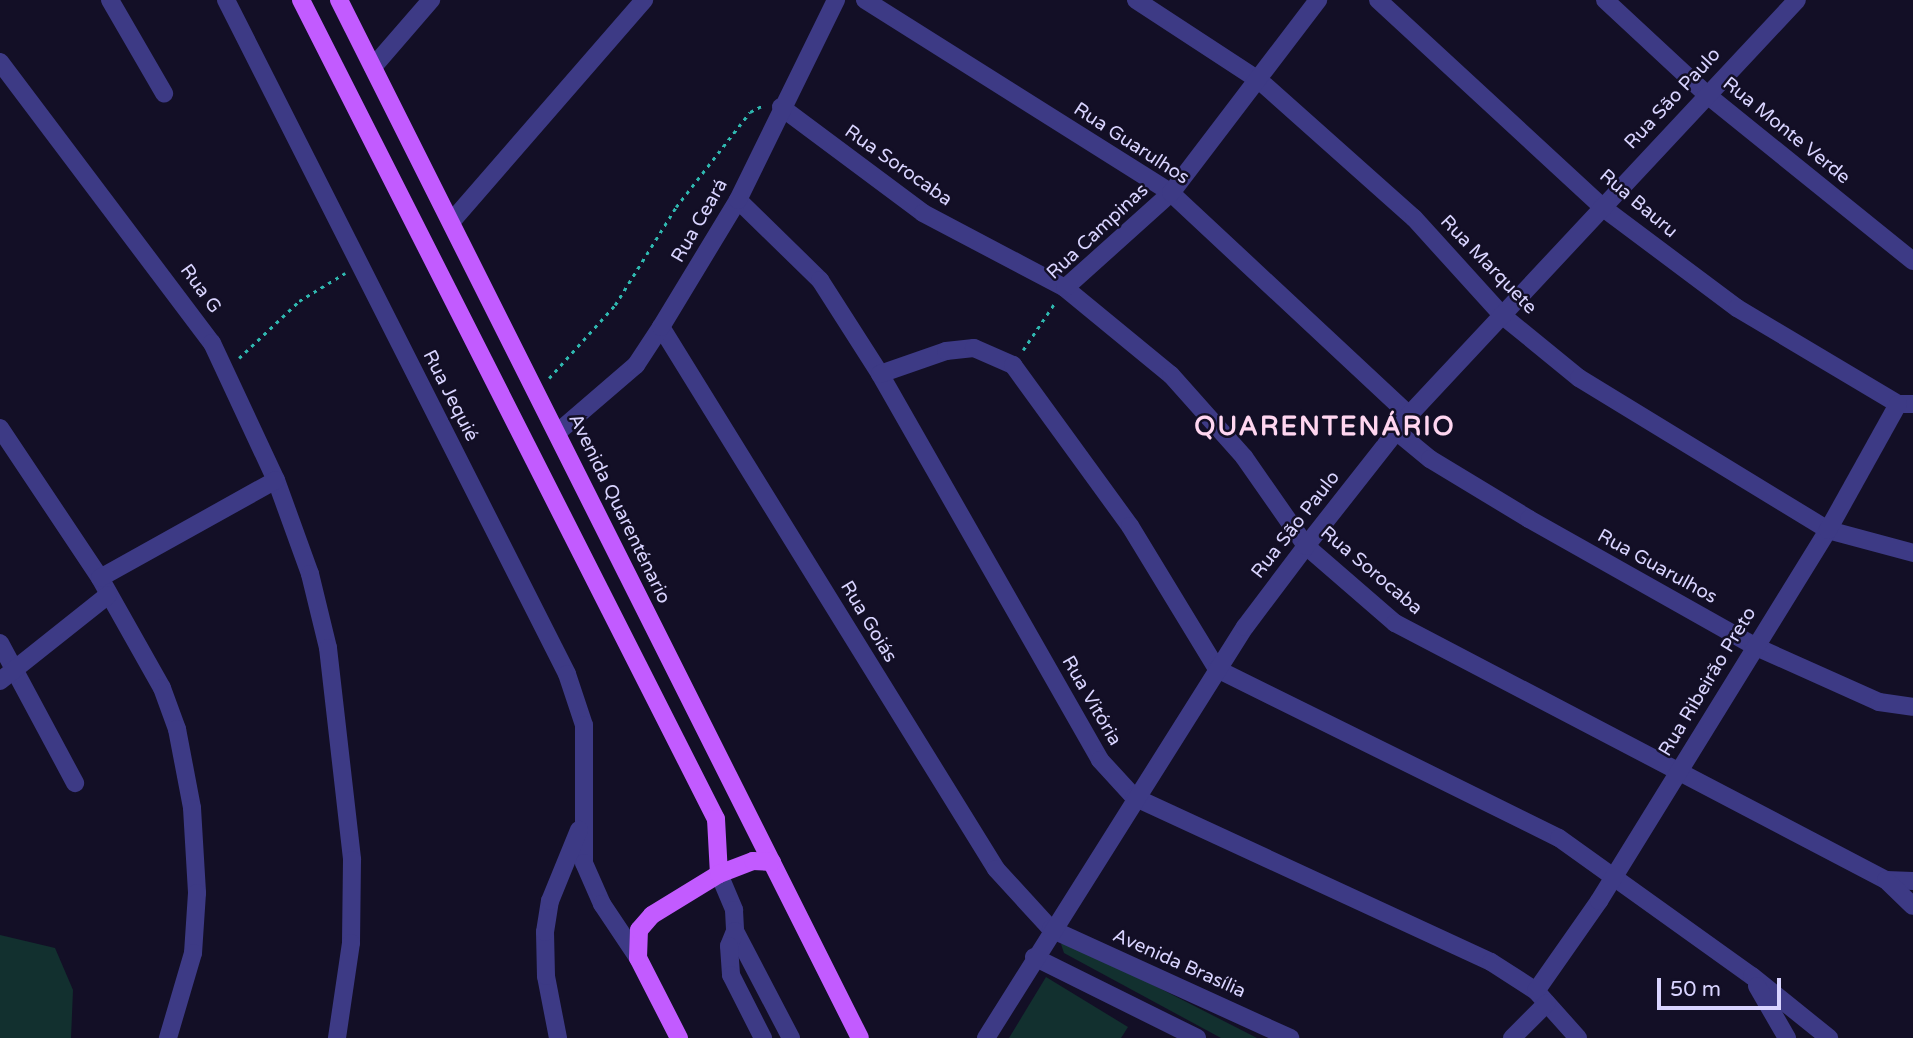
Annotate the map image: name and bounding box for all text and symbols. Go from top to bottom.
street label: Rua São Paulo [1620,44,1726,154]
street label: Rua Monte Verde [1718,73,1854,189]
street label: Rua Guarulhos [1069,98,1193,190]
street label: Rua Sorocaba [840,121,956,211]
street label: Rua Bauru [1594,165,1682,243]
street label: Rua Ceará [667,175,733,267]
street label: Rua Campinas [1043,179,1153,285]
street label: Rua Marquete [1435,211,1541,319]
street label: Rua G [175,260,225,318]
street label: Rua Jequié [417,347,483,445]
street label: Avenida Quarenténario [563,410,675,608]
district label: QUARENTENÁRIO [1196,411,1454,443]
street label: Rua São Paulo [1247,467,1345,583]
street label: Rua Sorocaba [1315,522,1427,620]
street label: Rua Guarulhos [1593,525,1721,609]
street label: Rua Goiás [835,577,901,667]
street label: Rua Ribeirão Preto [1654,603,1762,761]
street label: Rua Vitória [1056,652,1126,750]
street label: Avenida Brasília [1109,924,1249,1004]
scale bar [1661,964,1785,1008]
text: 50 m [1670,977,1721,1002]

